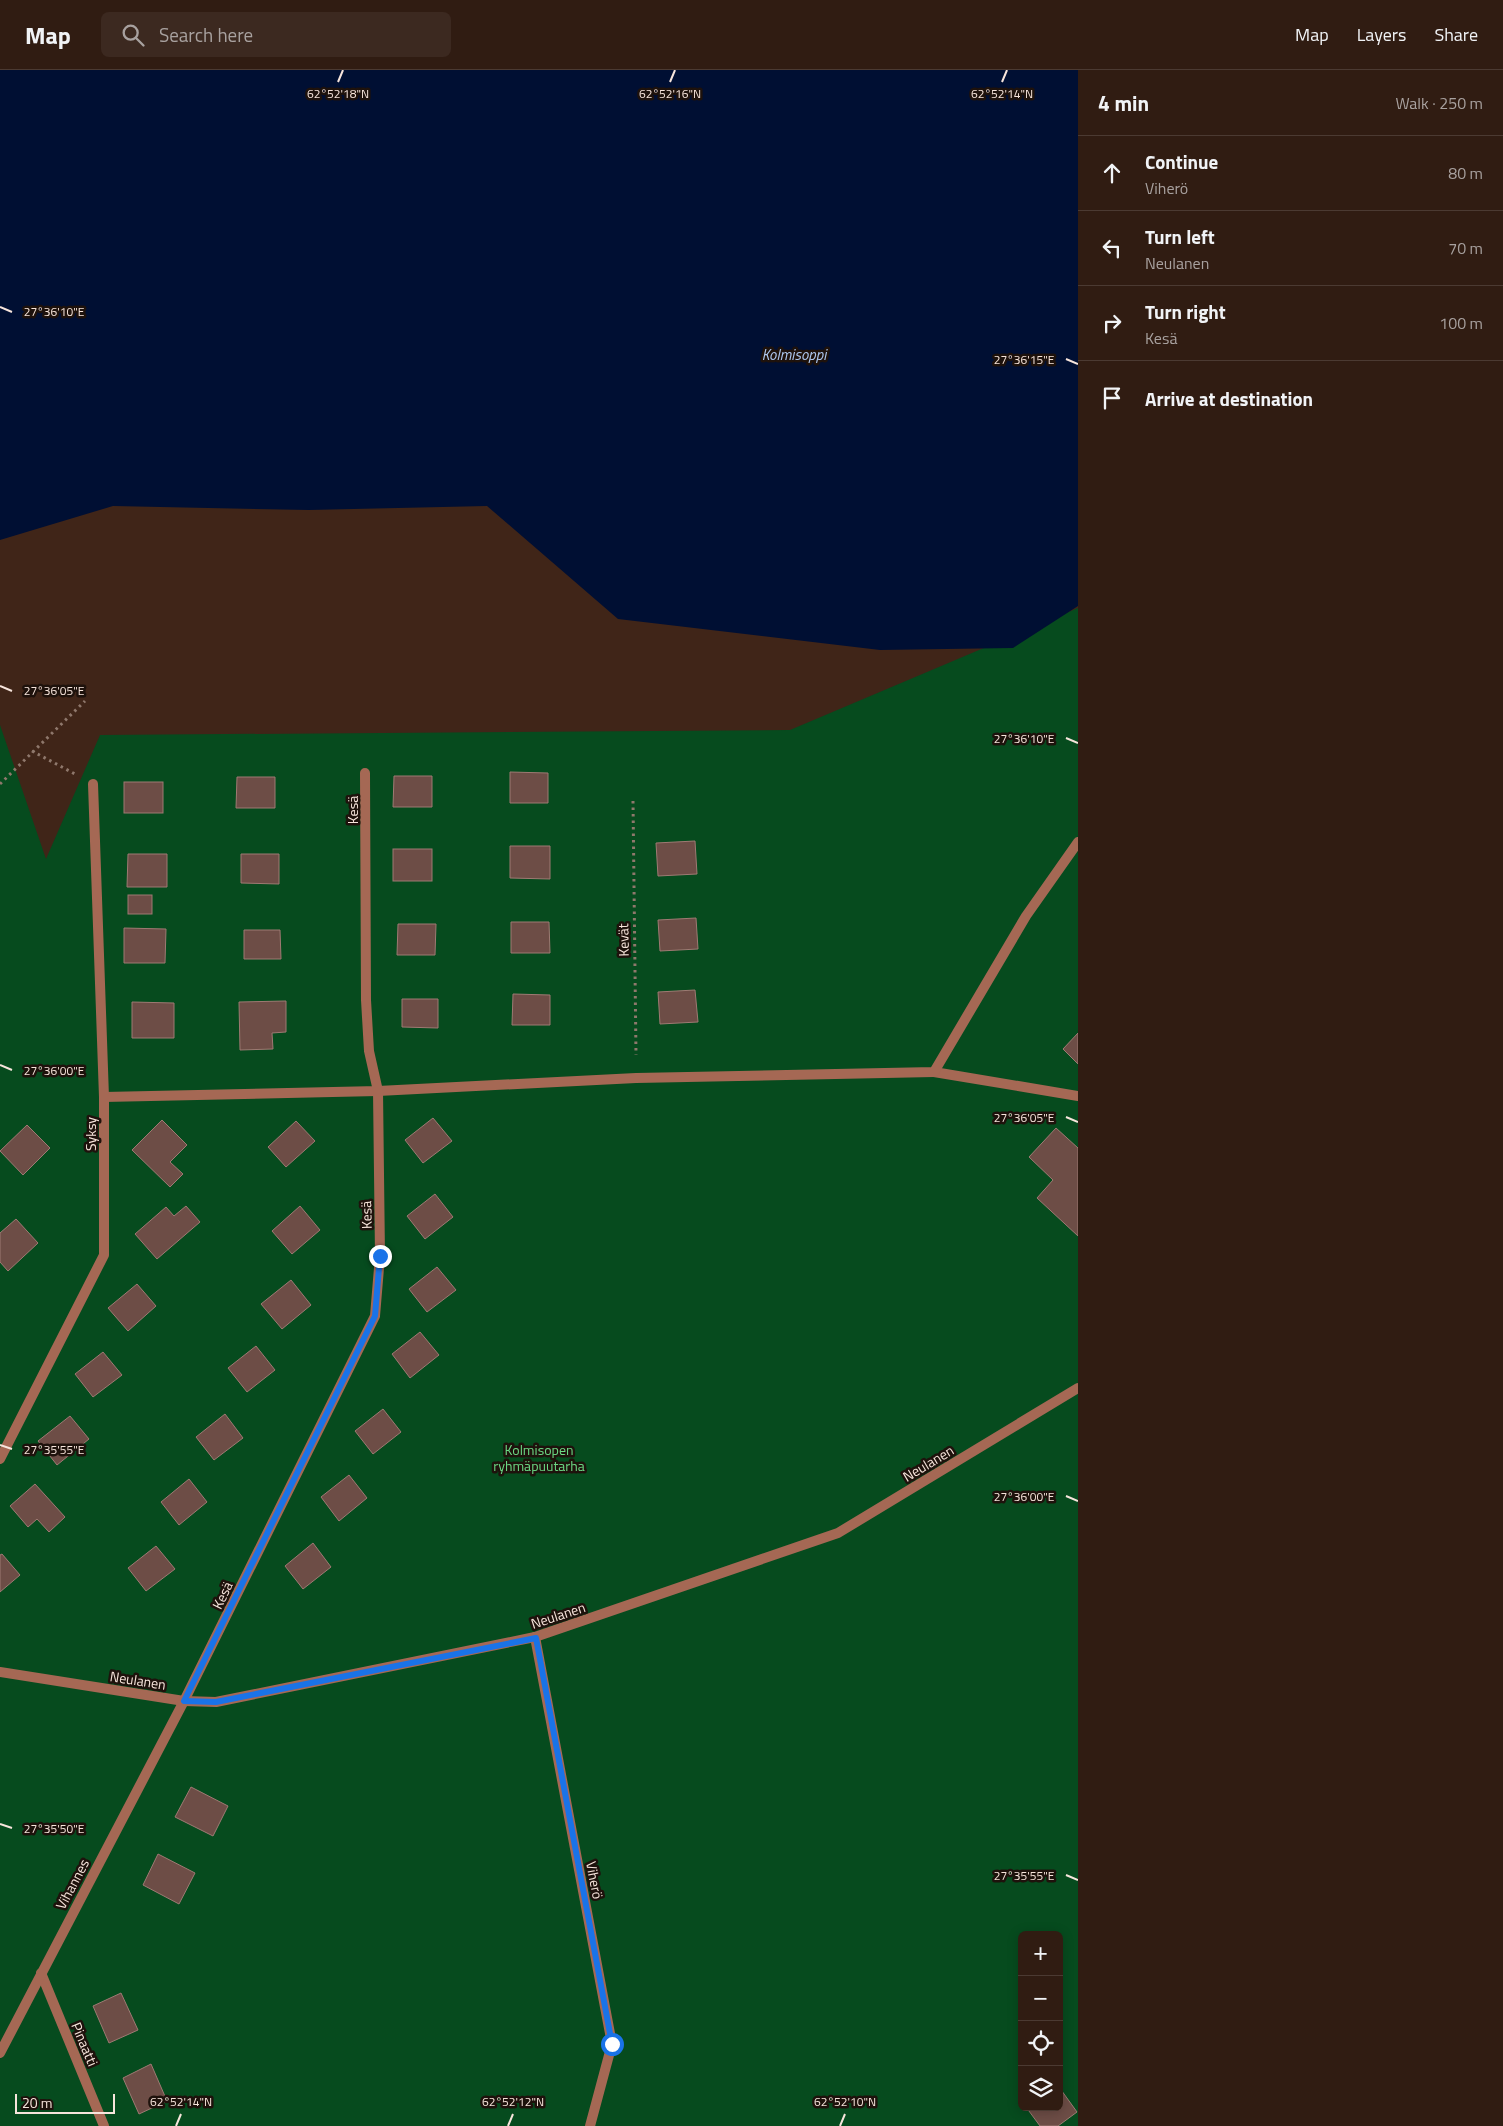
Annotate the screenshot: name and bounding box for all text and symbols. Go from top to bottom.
search box [101,12,451,57]
text: Map [25,17,71,53]
text: Search here [159,20,253,49]
icon: search [119,21,147,49]
text: Map [1295,21,1329,48]
text: Layers [1357,21,1406,48]
text: Share [1434,21,1478,48]
text: 62°52'18"N [307,84,369,103]
text: 62°52'16"N [639,84,701,103]
text: 62°52'14"N [971,84,1033,103]
text: 4 min [1098,87,1149,119]
text: Walk · 250 m [1395,91,1483,115]
text: Continue [1145,147,1218,176]
icon: ahead [1098,159,1126,187]
text: 80 m [1448,161,1483,185]
text: Viherö [1145,176,1188,200]
text: Turn left [1145,222,1215,251]
icon: left [1098,234,1126,262]
text: 70 m [1448,236,1483,260]
text: Neulanen [1145,251,1209,275]
text: Turn right [1145,297,1226,326]
text: 27°36'10"E [24,302,85,321]
icon: right [1098,309,1126,337]
text: 100 m [1439,311,1483,335]
text: Kesä [1145,326,1177,350]
water label: Kolmisoppi [762,343,828,366]
text: 27°36'15"E [994,350,1055,369]
icon: arrive [1098,384,1126,412]
text: Arrive at destination [1145,384,1313,413]
text: 27°36'05"E [24,681,85,700]
text: 27°36'10"E [994,729,1055,748]
street label: Kesä [342,796,363,824]
street label: Kevät [612,923,634,957]
text: 27°36'00"E [24,1061,85,1080]
text: 27°36'05"E [994,1108,1055,1127]
street label: Syksy [80,1117,101,1151]
street label: Kesä [355,1201,377,1229]
route end [369,1245,392,1268]
park label: Kolmisopen ryhmäpuutarha [493,1439,585,1476]
text: 27°35'55"E [24,1440,85,1459]
street label: Neulanen [898,1440,958,1486]
text: 27°36'00"E [994,1487,1055,1506]
street label: Kesä [206,1578,238,1612]
street label: Neulanen [528,1596,588,1634]
street label: Neulanen [109,1665,167,1695]
text: 27°35'50"E [24,1819,85,1838]
street label: Vihannes [50,1855,94,1913]
street label: Viherö [581,1859,609,1901]
text: 27°35'55"E [994,1866,1055,1885]
map controls [1018,1931,1063,2111]
button: + [1018,1931,1063,1976]
button: − [1018,1976,1063,2021]
street label: Pinaatti [66,2019,104,2069]
button: locate [1018,2021,1063,2066]
route start [601,2033,624,2056]
button: layers [1018,2066,1063,2111]
scale bar [15,2091,115,2114]
text: 20 m [22,2092,52,2113]
text: 62°52'14"N [150,2092,212,2111]
text: 62°52'12"N [482,2092,544,2111]
text: 62°52'10"N [814,2092,876,2111]

